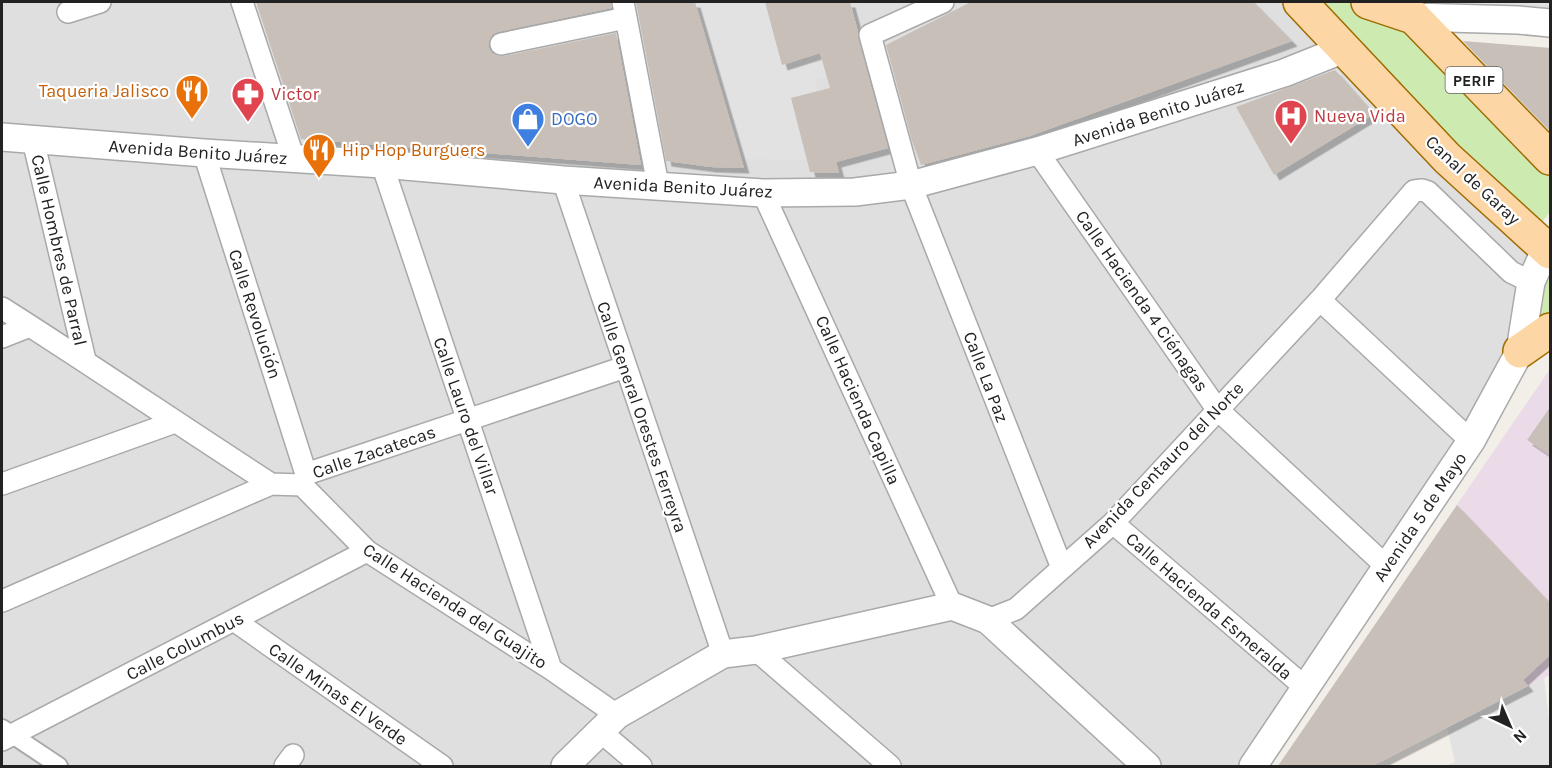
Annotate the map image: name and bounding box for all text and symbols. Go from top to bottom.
road number: PERIF [1446,67,1502,93]
restaurant icon: Taqueria Jalisco [174,73,210,120]
street label: Avenida Benito Juárez [1069,75,1247,151]
pharmacy icon: Victor [230,76,266,123]
place label: Taqueria Jalisco [39,80,169,102]
place label: Victor [271,83,319,105]
hospital icon: Nueva Vida [1273,98,1309,145]
shop icon: DOGO [510,101,546,148]
place label: Nueva Vida [1314,105,1406,127]
place label: DOGO [551,108,598,130]
street label: Canal de Garay [1421,131,1525,230]
restaurant icon: Hip Hop Burguers [301,132,337,179]
street label: Avenida Benito Juárez [108,135,288,169]
place label: Hip Hop Burguers [342,139,485,161]
street label: Calle Hombres de Parral [26,152,92,348]
street label: Avenida Benito Juárez [593,171,773,203]
street label: Calle Hacienda 4 Ciénagas [1071,206,1213,396]
street label: Calle Revolución [224,246,286,382]
street label: Calle General Orestes Ferreyra [592,299,692,535]
street label: Calle Hacienda Capilla [811,312,905,488]
street label: Calle La Paz [959,328,1013,426]
street label: Calle Lauro del Villar [429,334,504,498]
street label: Avenida Centauro del Norte [1078,377,1248,553]
street label: Calle Zacatecas [309,421,439,483]
street label: Avenida 5 de Mayo [1369,448,1471,586]
street label: Calle Hacienda Esmeralda [1121,528,1297,684]
street label: Calle Hacienda del Guajito [359,538,551,674]
street label: Calle Columbus [122,607,248,685]
street label: Calle Minas El Verde [264,638,412,750]
north arrow [1480,696,1540,756]
text: N [1509,726,1531,747]

